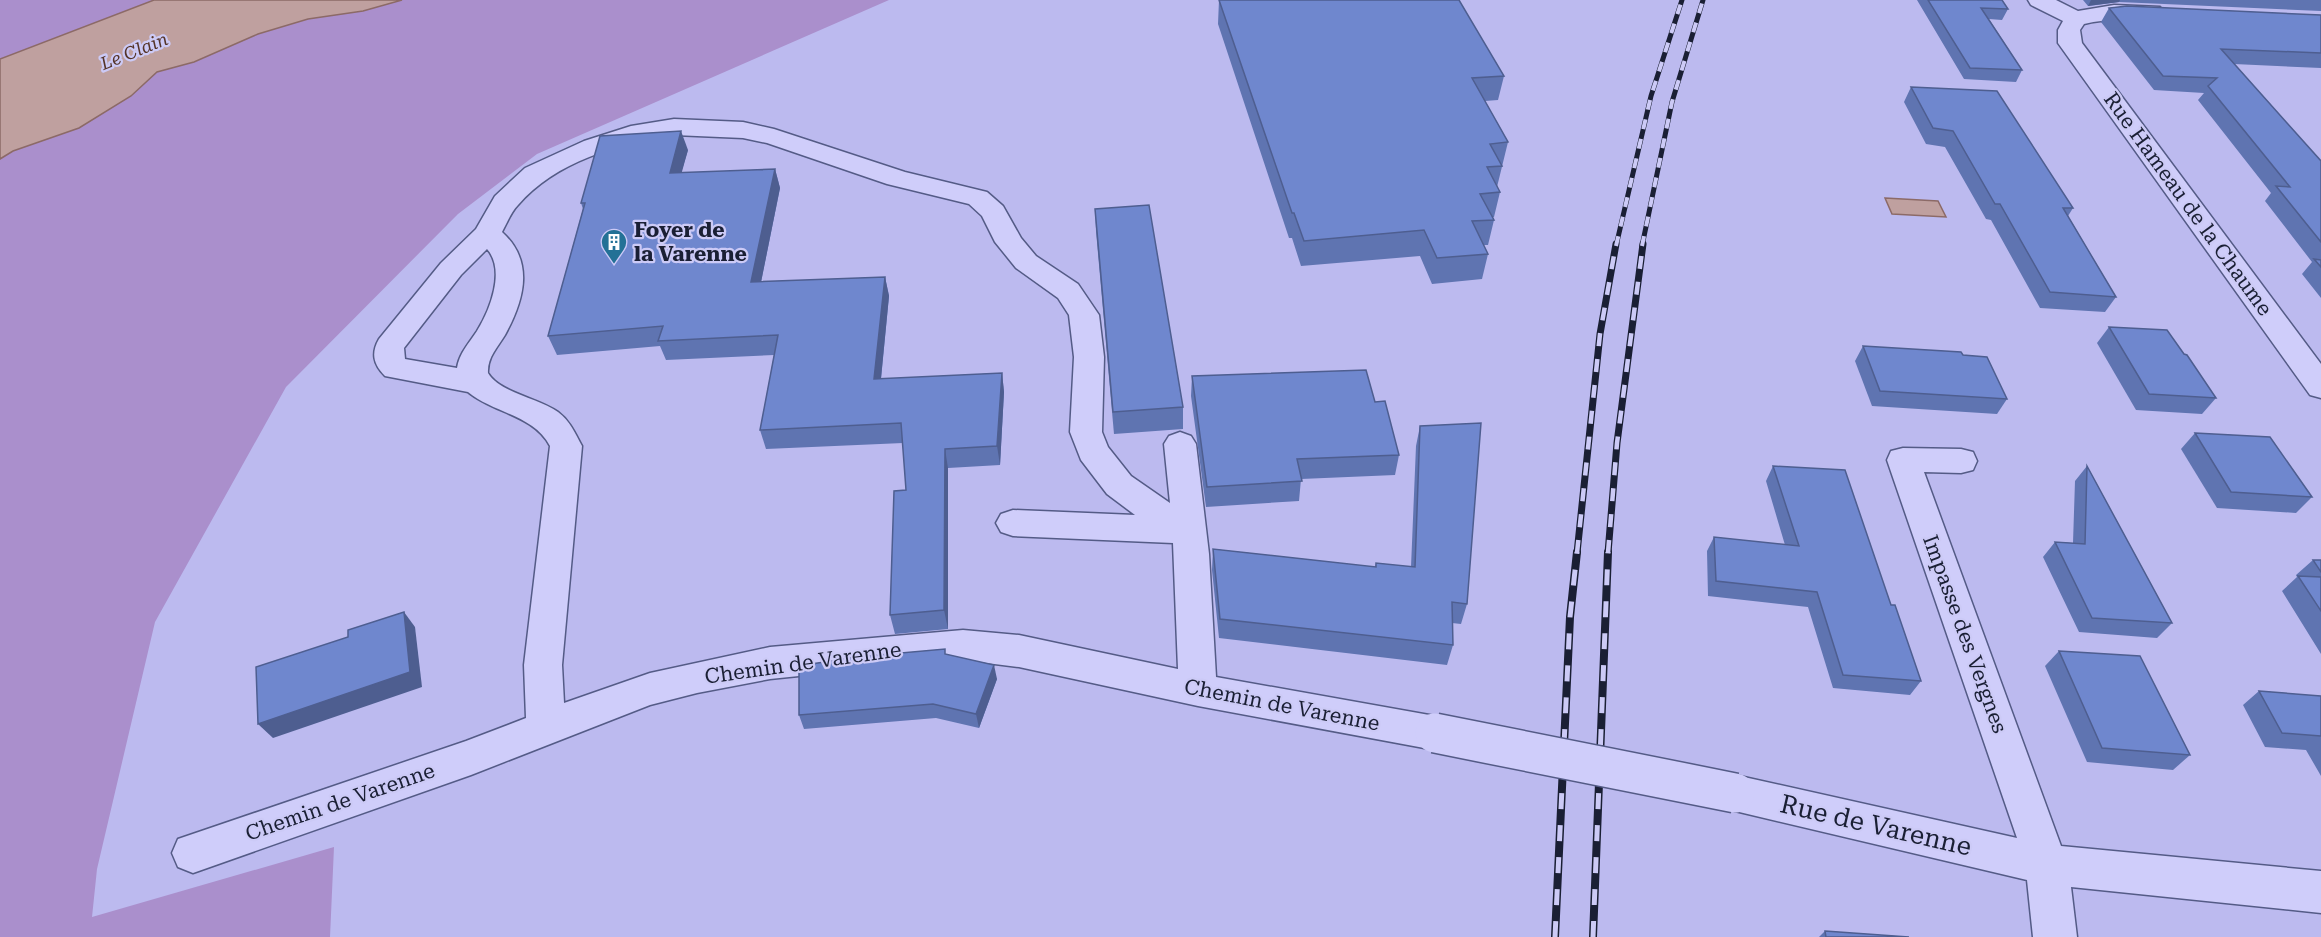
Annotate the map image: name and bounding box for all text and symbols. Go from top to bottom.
water label: Le Clain [96,28,171,74]
street label: Rue Hameau de la Chaume [2099,88,2277,320]
place label: Foyer de la Varenne [634,218,747,266]
building icon: Foyer de la Varenne [599,227,629,265]
street label: Impasse des Vergnes [1918,532,2012,736]
street label: Chemin de Varenne [703,637,903,689]
street label: Chemin de Varenne [1182,674,1382,736]
street label: Chemin de Varenne [242,758,438,846]
street label: Rue de Varenne [1778,788,1974,862]

